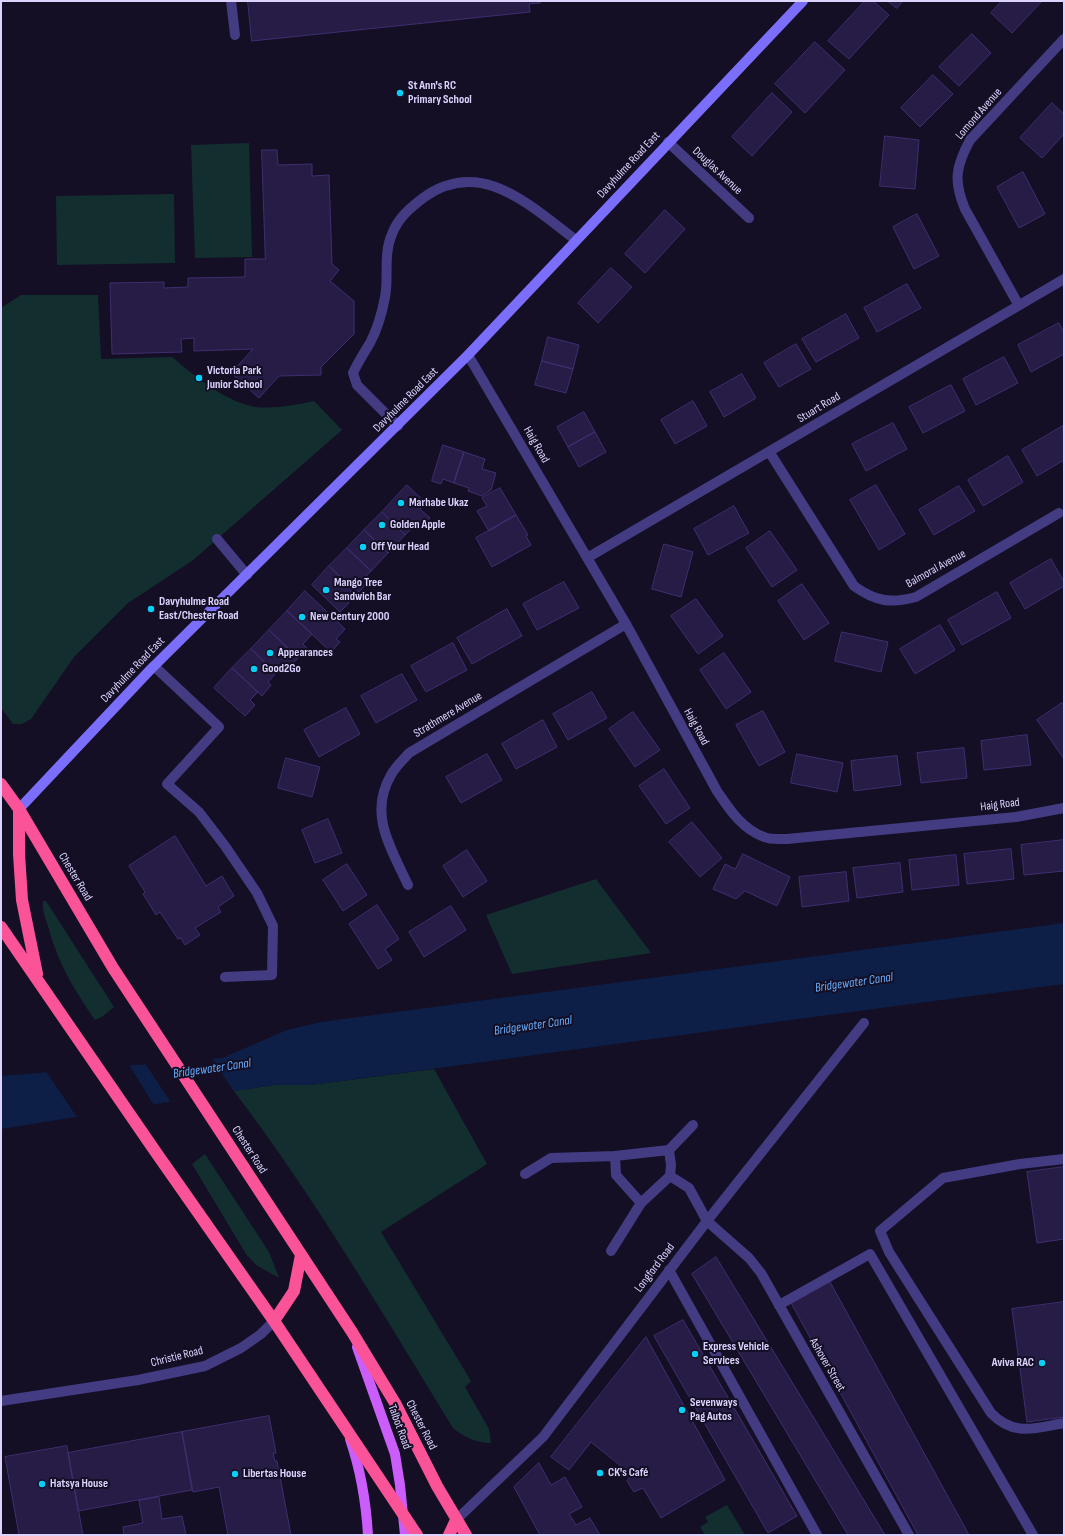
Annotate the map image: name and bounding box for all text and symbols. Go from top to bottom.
place label: St Ann's RC Primary School [408,79,472,107]
street label: Lomond Avenue [953,85,1005,143]
marker: St Ann's RC Primary School [395,88,405,98]
street label: Davyhulme Road East [595,129,663,201]
street label: Douglas Avenue [689,144,745,198]
place label: Victoria Park Junior School [207,364,262,392]
street label: Davyhulme Road East [371,365,441,435]
marker: Victoria Park Junior School [194,373,204,383]
street label: Stuart Road [795,390,843,426]
street label: Haig Road [520,424,552,466]
place label: Marhabe Ukaz [409,496,468,510]
marker: Marhabe Ukaz [396,498,406,508]
place label: Golden Apple [390,518,445,532]
marker: Golden Apple [377,520,387,530]
place label: Off Your Head [371,540,429,554]
marker: Off Your Head [358,542,368,552]
street label: Balmoral Avenue [904,547,968,591]
place label: Mango Tree Sandwich Bar [334,576,391,604]
marker: Mango Tree Sandwich Bar [321,585,331,595]
place label: Davyhulme Road East/Chester Road [159,595,239,623]
marker: Davyhulme Road East/Chester Road [146,604,156,614]
place label: New Century 2000 [310,610,389,624]
marker: New Century 2000 [297,612,307,622]
street label: Davyhulme Road East [98,634,168,706]
place label: Appearances [278,646,333,660]
marker: Appearances [265,648,275,658]
place label: Good2Go [262,662,301,676]
marker: Good2Go [249,664,259,674]
street label: Strathmere Avenue [411,689,485,741]
street label: Haig Road [680,706,712,748]
street label: Haig Road [979,795,1021,815]
street label: Chester Road [55,850,95,904]
water label: Bridgewater Canal [814,970,894,996]
water label: Bridgewater Canal [493,1013,573,1039]
water label: Bridgewater Canal [172,1056,252,1082]
street label: Chester Road [228,1124,270,1176]
street label: Longford Road [632,1241,678,1295]
street label: Ashover Street [806,1336,848,1394]
place label: Express Vehicle Services [703,1340,769,1368]
street label: Christie Road [149,1344,205,1370]
marker: Express Vehicle Services [690,1349,700,1359]
place label: Aviva RAC [992,1356,1034,1370]
marker: Aviva RAC [1037,1358,1047,1368]
place label: Sevenways Pag Autos [690,1396,737,1424]
street label: Chester Road [402,1398,440,1452]
street label: Talbot Road [384,1403,414,1451]
marker: Sevenways Pag Autos [677,1405,687,1415]
place label: CK's Café [608,1466,648,1480]
place label: Libertas House [243,1467,306,1481]
marker: CK's Café [595,1468,605,1478]
marker: Libertas House [230,1469,240,1479]
place label: Hatsya House [50,1477,108,1491]
marker: Hatsya House [37,1479,47,1489]

